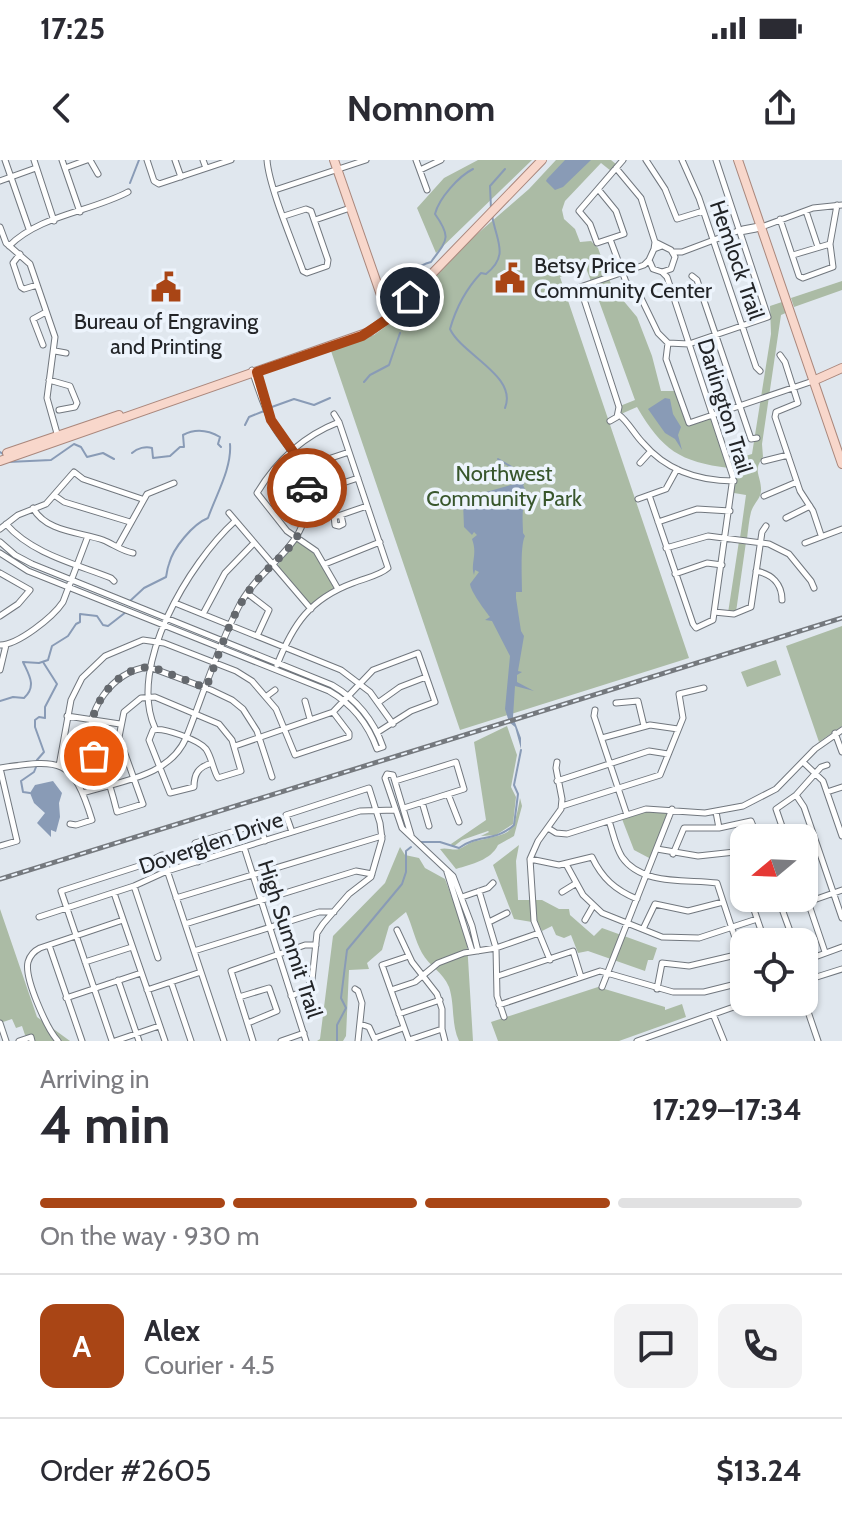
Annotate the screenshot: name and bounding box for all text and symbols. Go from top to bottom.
text: 17:25 [40,10,105,47]
icon: back [40,86,84,130]
text: Nomnom [347,86,495,130]
icon: share [758,86,802,130]
street label: Hemlock Trail [704,197,770,324]
place label: Betsy Price Community Center [534,252,712,304]
public building icon: Betsy Price Community Center [493,261,527,295]
pin [376,263,444,331]
public building icon: Bureau of Engraving and Printing [149,270,183,304]
icon: home [388,275,432,319]
place label: Bureau of Engraving and Printing [74,308,259,360]
street label: Darlington Trail [692,335,759,478]
courier [267,448,347,528]
park label: Northwest Community Park [426,460,582,512]
icon: car [285,466,329,510]
pin [60,722,128,790]
icon: bag [72,734,116,778]
street label: Doverglen Drive [136,806,286,880]
north arrow [730,824,818,912]
map controls [730,824,818,1016]
street label: High Summit Trail [252,857,329,1022]
button: locate [730,928,818,1016]
text: Arriving in [40,1063,150,1095]
text: 17:29–17:34 [652,1091,802,1128]
text: 4 min [40,1093,170,1156]
text: On the way · 930 m [40,1220,260,1252]
button: chat [614,1304,698,1388]
button: phone [718,1304,802,1388]
text: Alex [144,1312,200,1349]
text: A [73,1328,91,1365]
text: Courier · 4.5 [144,1349,275,1381]
text: Order #2605 [40,1452,211,1489]
text: $13.24 [716,1452,802,1489]

